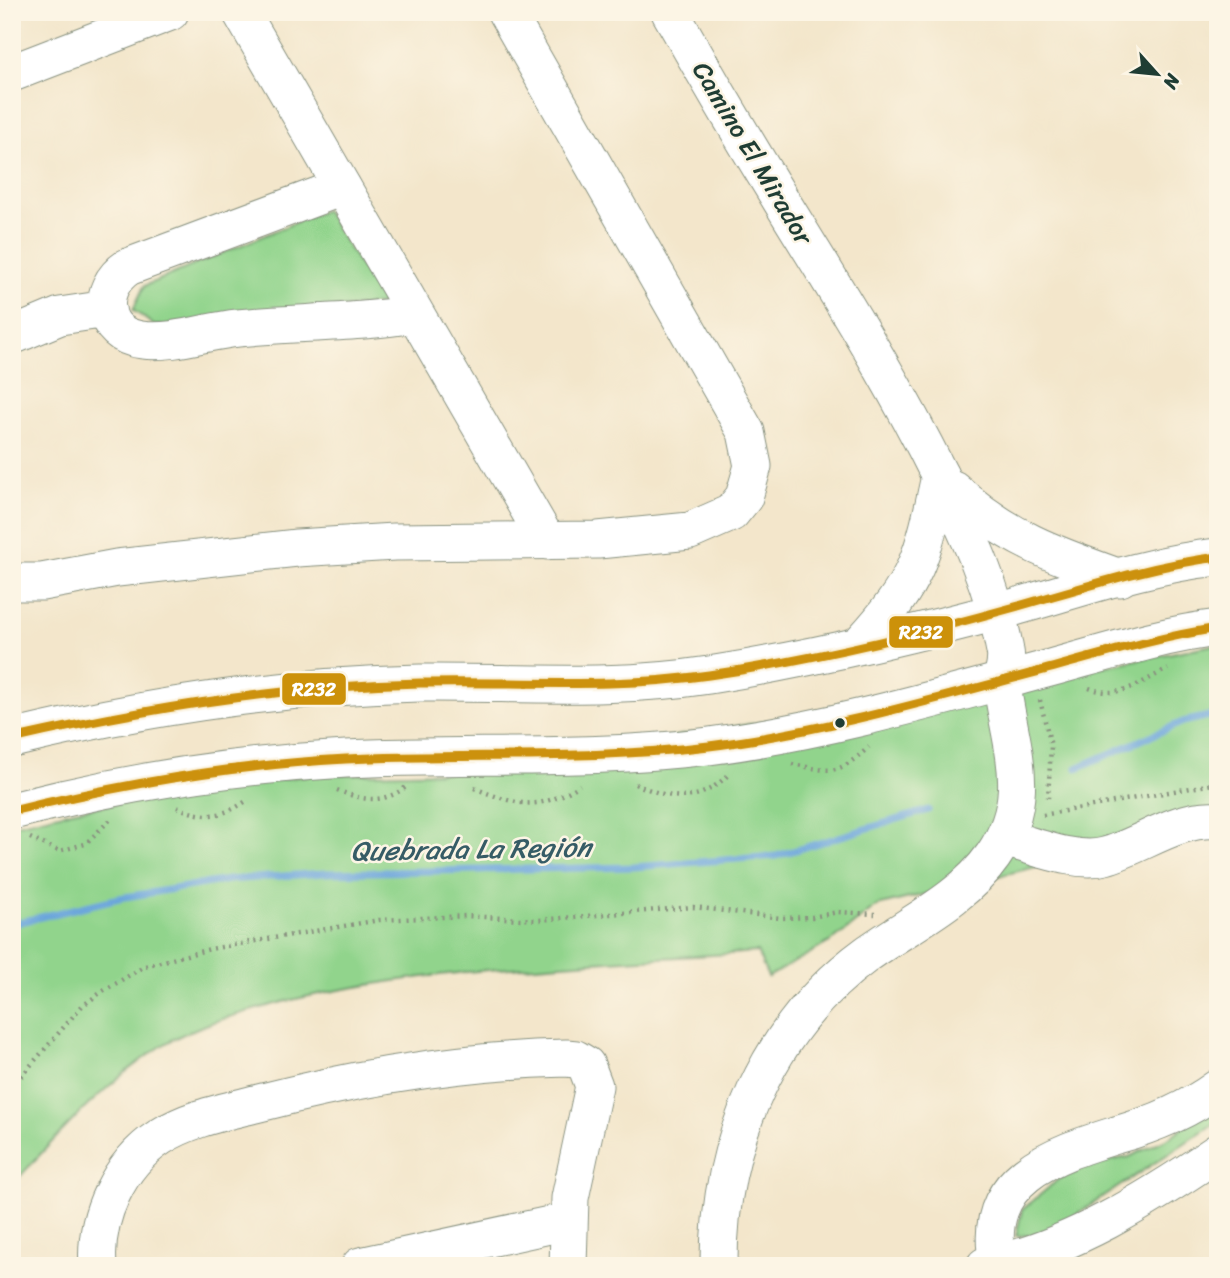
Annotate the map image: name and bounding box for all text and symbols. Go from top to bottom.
north arrow [1122,38,1192,108]
street label: Camino El Mirador [680,52,827,255]
text: N [1154,67,1190,96]
line badge: R232 [888,615,954,649]
text: R232 [898,616,943,649]
line badge: R232 [281,672,347,706]
text: R232 [291,673,336,706]
unlabelled marker [833,716,847,730]
water label: Quebrada La Región [350,822,595,876]

